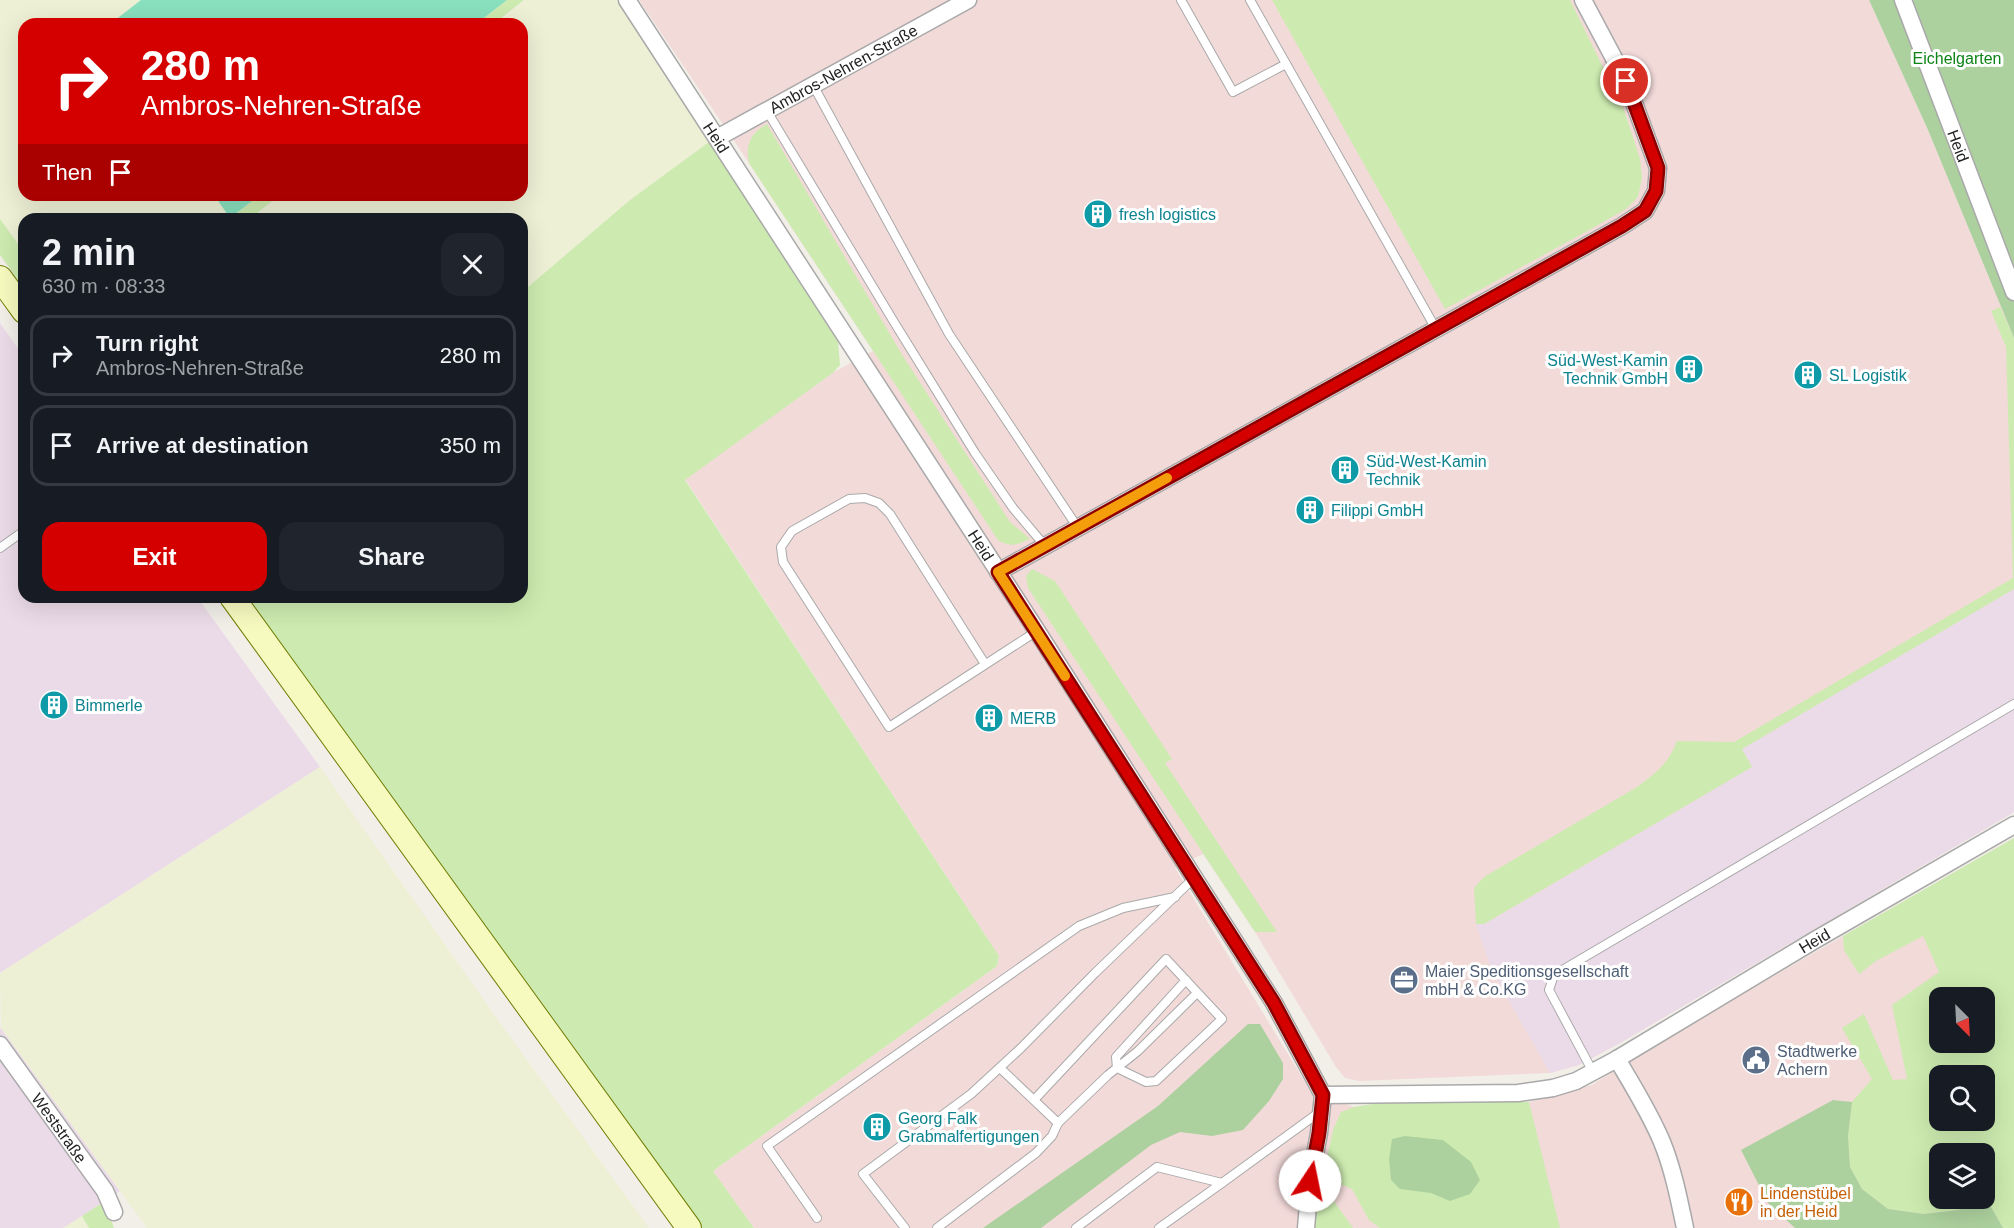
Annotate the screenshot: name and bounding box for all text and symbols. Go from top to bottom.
street label: Ambros-Nehren-Straße [766,21,920,116]
icon: right [42,42,120,120]
text: 280 m [141,42,260,89]
park label: Eichelgarten [1913,50,2001,67]
pin [1600,55,1651,106]
icon: arrive [1609,64,1642,97]
text: Ambros-Nehren-Straße [141,91,422,121]
street label: Heid [700,119,732,156]
street label: Heid [1945,127,1972,164]
icon: arrive [104,156,137,189]
text: Then [42,160,92,185]
building icon: fresh logistics [1082,198,1114,230]
place label: fresh logistics [1119,206,1216,223]
text: 2 min [42,232,136,273]
button: close [441,233,504,296]
text: 630 m · 08:33 [42,275,165,297]
text: Turn right [96,331,198,356]
icon: right [45,339,78,372]
text: 280 m [440,343,501,368]
place label: Süd-West-Kamin Technik GmbH [1547,352,1668,387]
building icon: Süd-West-Kamin Technik GmbH [1673,353,1705,385]
text: Ambros-Nehren-Straße [96,357,304,379]
building icon: SL Logistik [1792,359,1824,391]
place label: SL Logistik [1829,367,1908,384]
icon: arrive [45,429,78,462]
text: Arrive at destination [96,433,309,458]
text: 350 m [440,433,501,458]
place label: Süd-West-Kamin Technik [1366,453,1487,488]
building icon: Süd-West-Kamin Technik [1329,454,1361,486]
building icon: Filippi GmbH [1294,494,1326,526]
place label: Filippi GmbH [1331,502,1423,519]
button: Exit [42,522,267,591]
button: Share [279,522,504,591]
street label: Heid [965,527,997,563]
building icon: Bimmerle [38,689,70,721]
place label: Bimmerle [75,697,143,714]
building icon: MERB [973,702,1005,734]
place label: MERB [1010,710,1056,727]
street label: Heid [1796,925,1833,956]
place label: Maier Speditionsgesellschaft mbH & Co.KG [1425,963,1629,998]
office icon: Maier Speditionsgesellschaft mbH & Co.KG [1388,964,1420,996]
north arrow [1929,987,1995,1053]
map controls [1929,987,1995,1209]
place label: Stadtwerke Achern [1777,1043,1857,1078]
public building icon: Stadtwerke Achern [1740,1044,1772,1076]
button: search [1929,1065,1995,1131]
street label: Weststraße [29,1090,90,1166]
place label: Georg Falk Grabmalfertigungen [898,1110,1039,1145]
building icon: Georg Falk Grabmalfertigungen [861,1111,893,1143]
button: layers [1929,1143,1995,1209]
position arrow [1278,1149,1342,1213]
place label: Lindenstübel in der Heid [1760,1185,1851,1220]
restaurant icon: Lindenstübel in der Heid [1723,1186,1755,1218]

